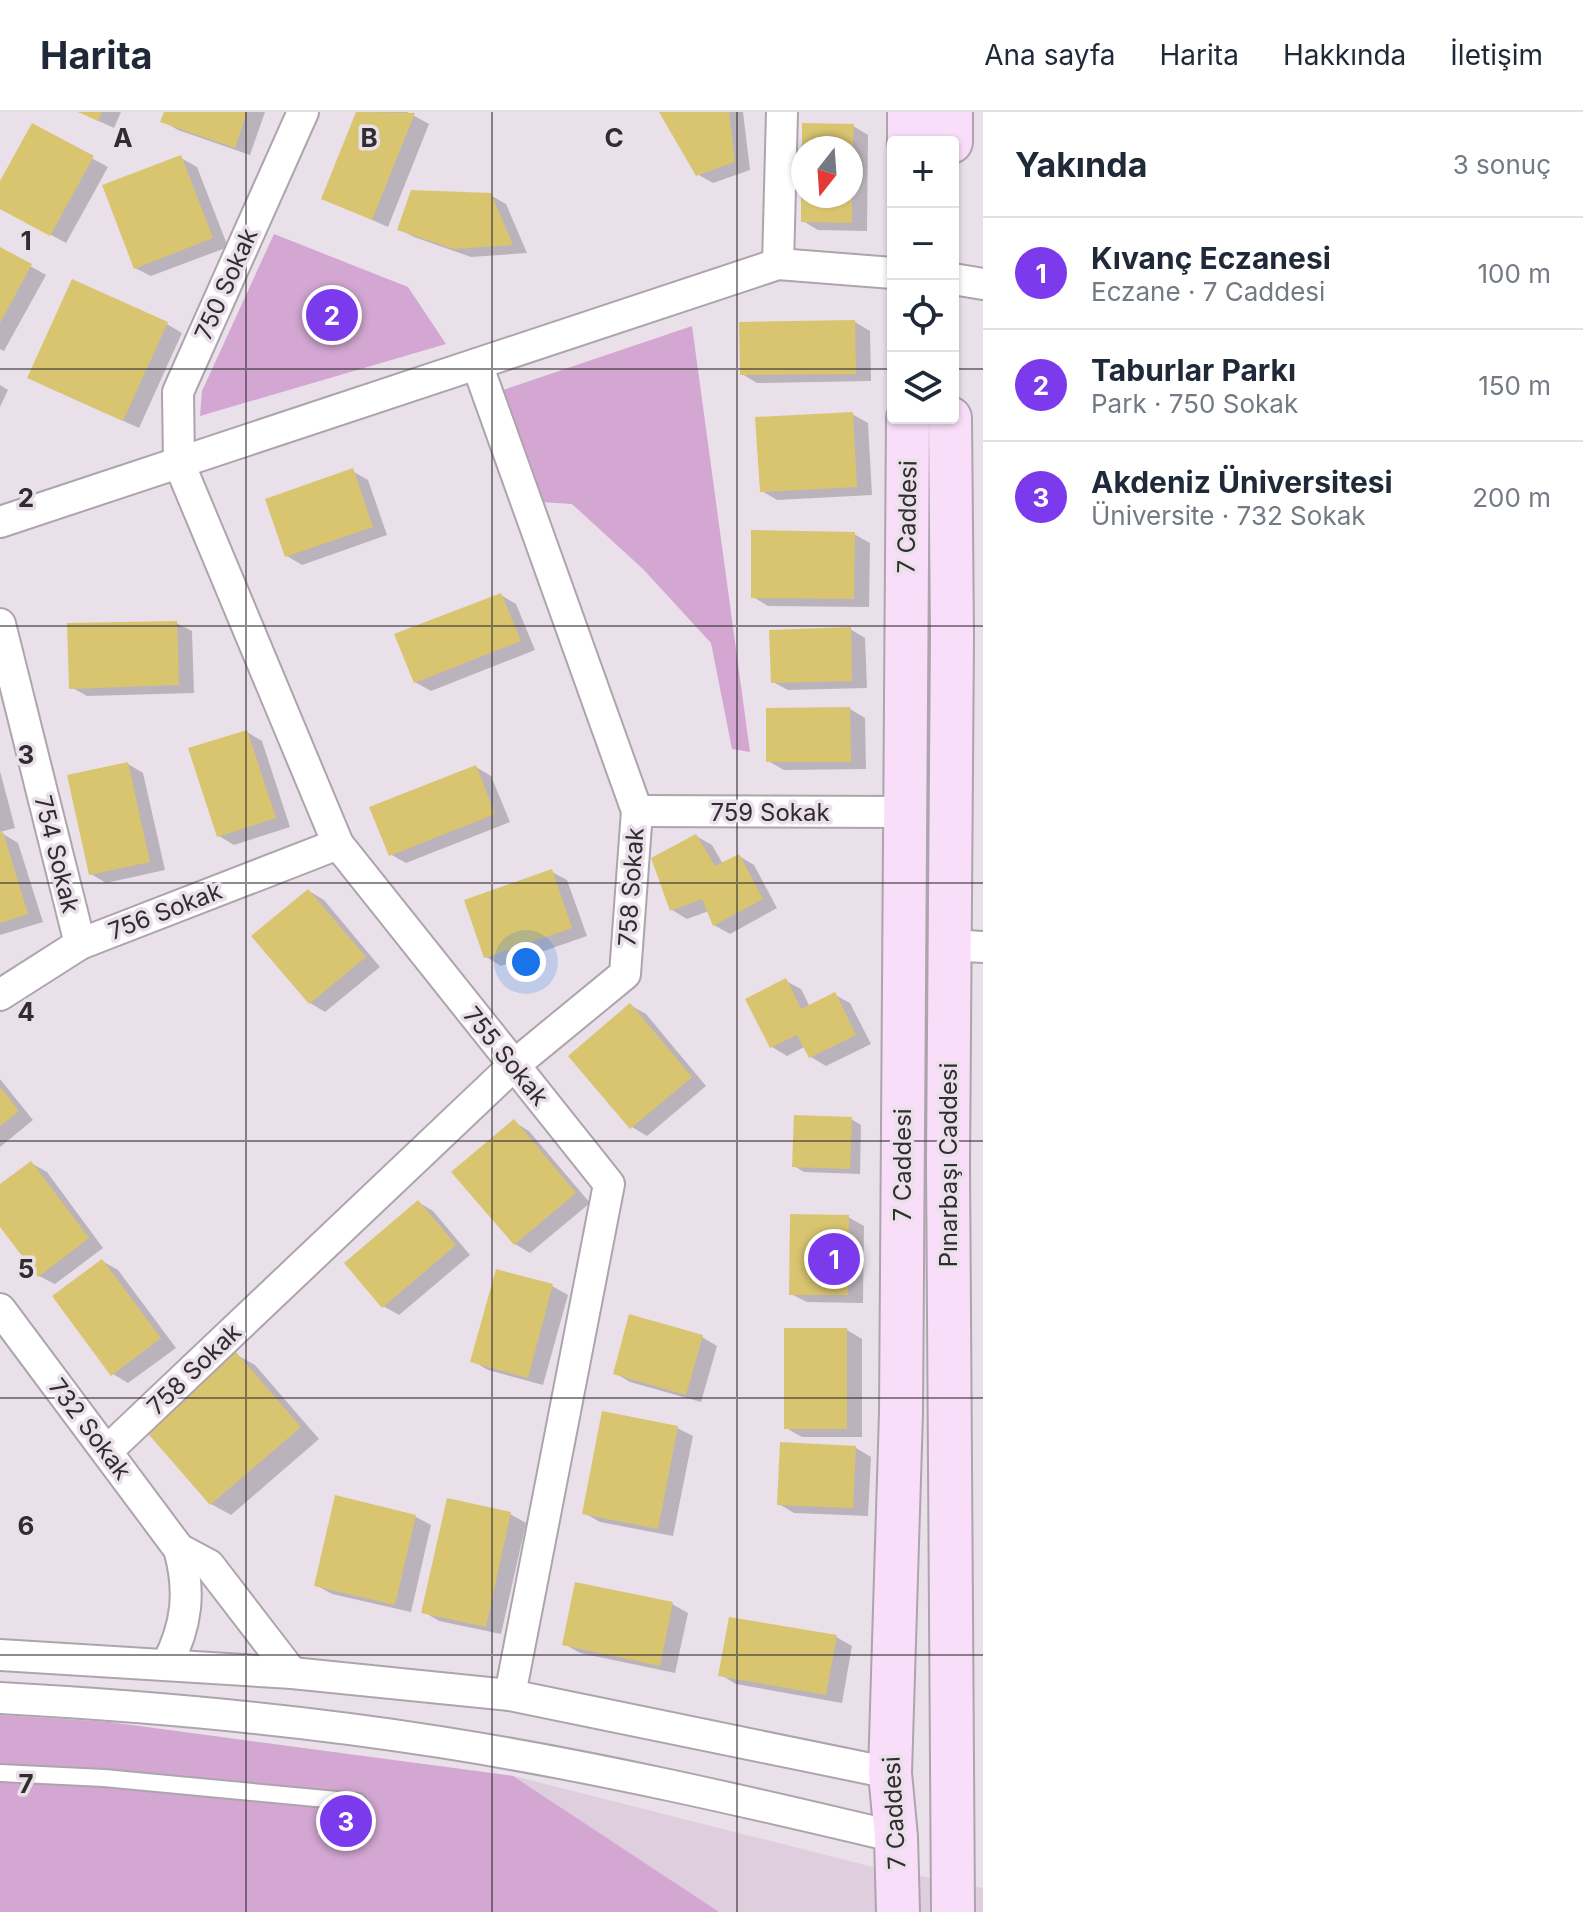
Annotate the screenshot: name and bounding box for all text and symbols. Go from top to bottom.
text: Harita [40,32,153,78]
text: Ana sayfa [984,38,1116,72]
text: Harita [1160,38,1239,72]
text: Hakkında [1283,38,1406,72]
text: İletişim [1450,38,1543,72]
text: A [113,122,133,153]
text: B [360,122,378,153]
text: C [604,122,624,153]
north arrow [791,136,863,208]
map controls [887,136,959,424]
button: + [887,136,959,208]
text: Yakında [1015,144,1147,185]
text: 3 sonuç [1453,149,1551,180]
button: − [887,208,959,280]
street label: 750 Sokak [188,224,264,344]
text: 1 [20,225,32,256]
text: Kıvanç Eczanesi [1091,240,1331,276]
text: 1 [1035,258,1047,289]
text: 100 m [1478,258,1551,289]
text: Eczane · 7 Caddesi [1091,276,1325,307]
button: locate [887,280,959,352]
pin: 2 [306,285,358,345]
button: layers [887,352,959,424]
text: Taburlar Parkı [1091,352,1296,388]
text: 2 [1033,370,1049,401]
text: 150 m [1478,370,1551,401]
text: Park · 750 Sokak [1091,388,1298,419]
street label: 7 Caddesi [892,460,922,574]
text: Akdeniz Üniversitesi [1091,464,1393,500]
text: 2 [18,482,34,513]
text: 3 [1033,482,1049,513]
text: 200 m [1472,482,1551,513]
text: Üniversite · 732 Sokak [1091,500,1366,531]
text: 3 [18,739,34,770]
street label: 754 Sokak [28,792,86,916]
street label: 759 Sokak [710,798,830,827]
street label: 758 Sokak [612,827,650,947]
street label: 756 Sokak [104,876,226,946]
your location [506,942,546,982]
text: 4 [17,996,35,1027]
street label: 755 Sokak [457,1001,555,1111]
street label: Pınarbaşı Caddesi [934,1063,963,1267]
street label: 7 Caddesi [888,1108,917,1222]
pin: 1 [808,1229,860,1289]
text: 5 [18,1253,34,1284]
street label: 758 Sokak [141,1317,247,1421]
street label: 732 Sokak [43,1373,137,1485]
text: 6 [18,1510,34,1541]
street label: 7 Caddesi [877,1756,911,1870]
text: 7 [18,1768,34,1799]
pin: 3 [320,1791,372,1851]

